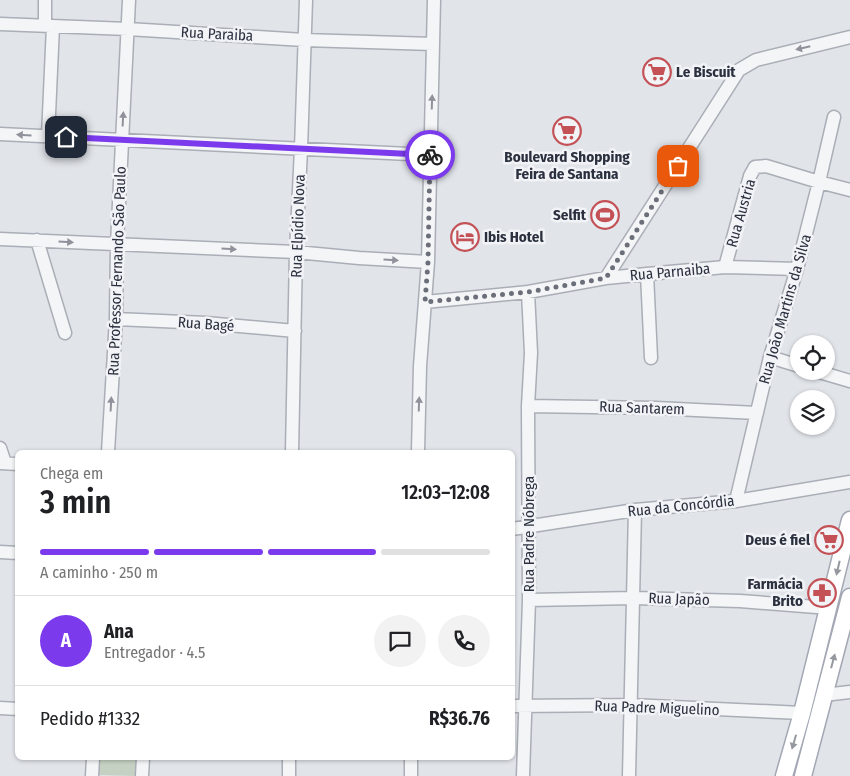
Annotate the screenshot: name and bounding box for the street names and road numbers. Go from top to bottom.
street label: Rua Paraiba [180,23,254,45]
street label: Rua Professor Fernando São Paulo [104,166,130,376]
street label: Rua Elpídio Nova [287,174,309,278]
street label: Rua Austria [723,177,759,249]
street label: Rua João Martins da Silva [755,232,815,386]
street label: Rua Parnaiba [629,260,711,284]
street label: Rua Bagé [177,313,235,335]
street label: Rua Santarem [599,398,685,418]
street label: Rua Padre Nóbrega [520,476,538,592]
street label: Rua da Concórdia [627,491,735,521]
street label: Rua Japão [648,589,710,609]
street label: Rua Padre Miguelino [594,697,720,719]

